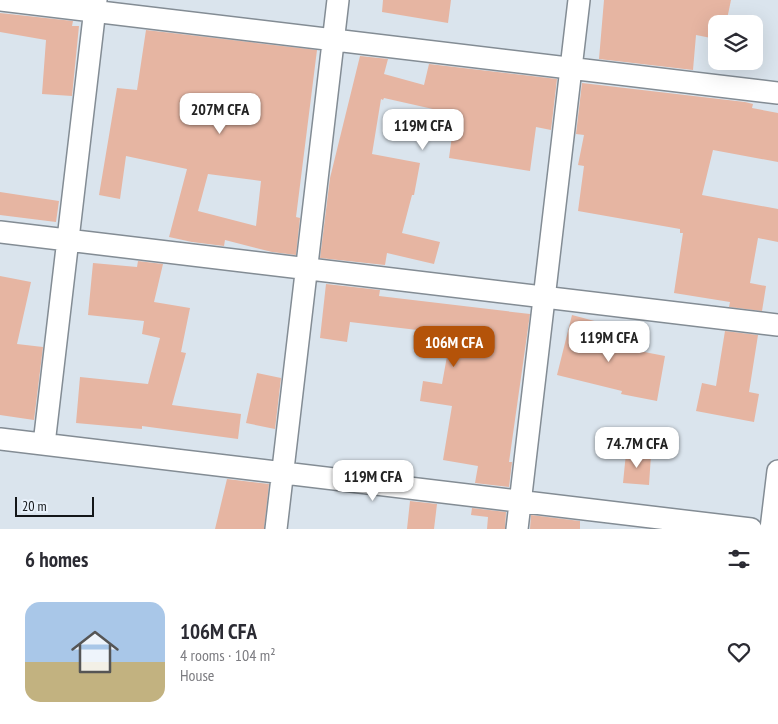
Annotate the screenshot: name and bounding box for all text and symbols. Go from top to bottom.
map controls [708,15,763,70]
button: layers [708,15,763,70]
pin: 207M CFA [168,92,272,135]
text: 207M CFA [191,99,249,119]
pin: 119M CFA [371,108,475,151]
text: 119M CFA [394,115,452,135]
pin: 119M CFA [557,320,661,363]
pin: 106M CFA [402,326,506,368]
text: 119M CFA [580,327,638,347]
text: 106M CFA [425,332,483,352]
pin: 74.7M CFA [580,426,694,469]
text: 74.7M CFA [606,433,668,453]
pin: 119M CFA [321,460,425,502]
text: 119M CFA [344,466,402,486]
scale bar [15,494,94,517]
text: 20 m [22,497,47,515]
icon: filters [725,545,753,573]
text: 6 homes [25,546,88,573]
text: 106M CFA [180,618,257,645]
icon: home [65,622,125,682]
icon: heart [725,638,753,666]
text: 4 rooms · 104 m² [180,645,276,665]
text: House [180,665,214,685]

